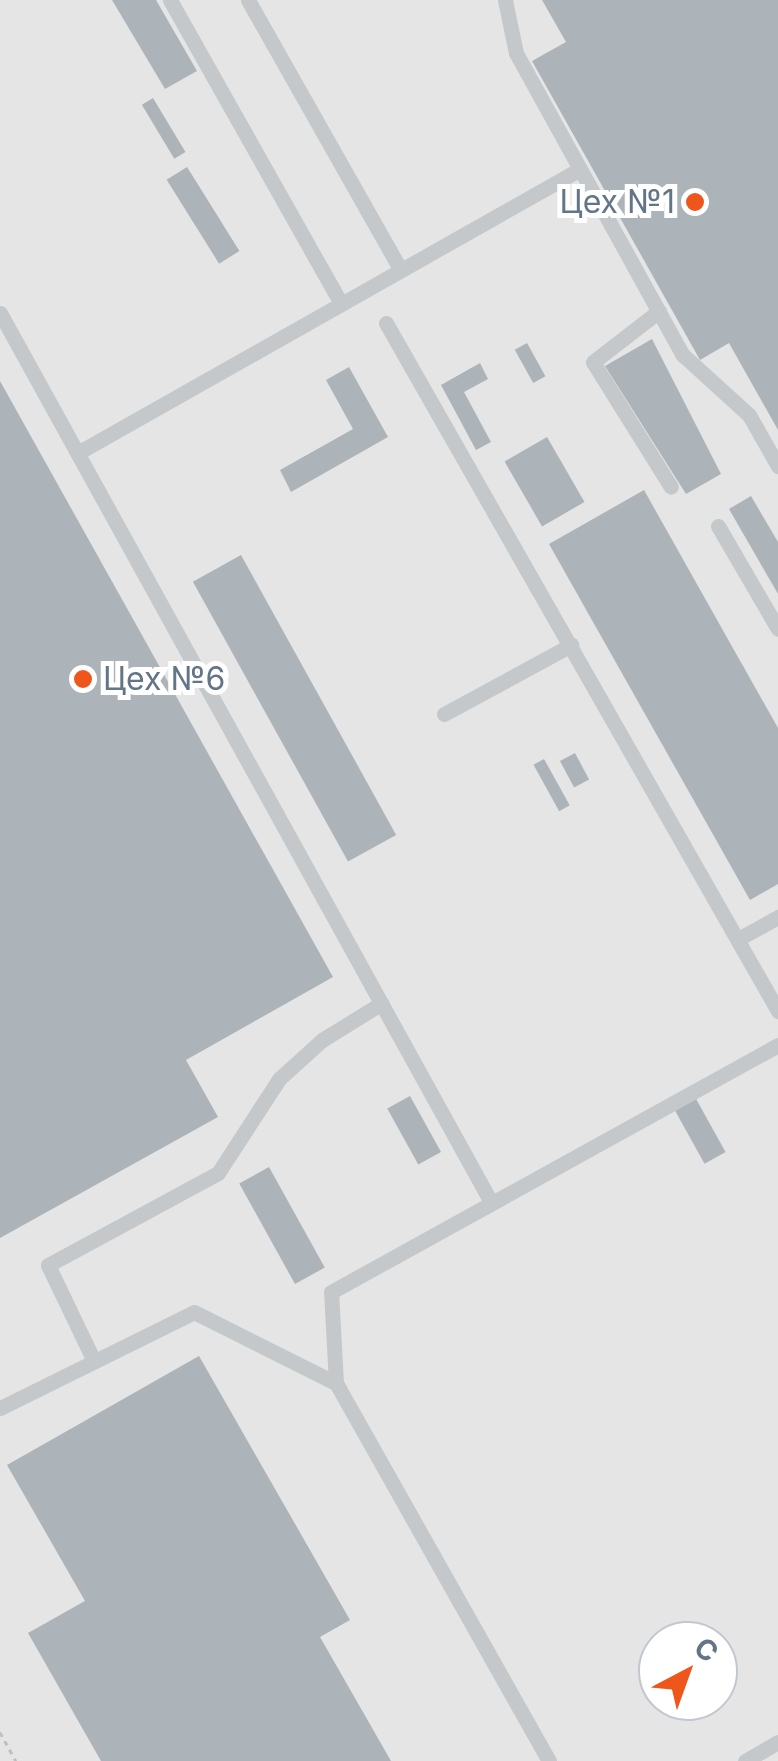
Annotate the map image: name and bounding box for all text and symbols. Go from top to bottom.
place label: Цех №1 [560,183,675,221]
marker: Цех №1 [684,191,706,213]
place label: Цех №6 [103,660,225,698]
marker: Цех №6 [72,668,94,690]
north arrow [638,1621,738,1721]
text: С [687,1630,725,1669]

